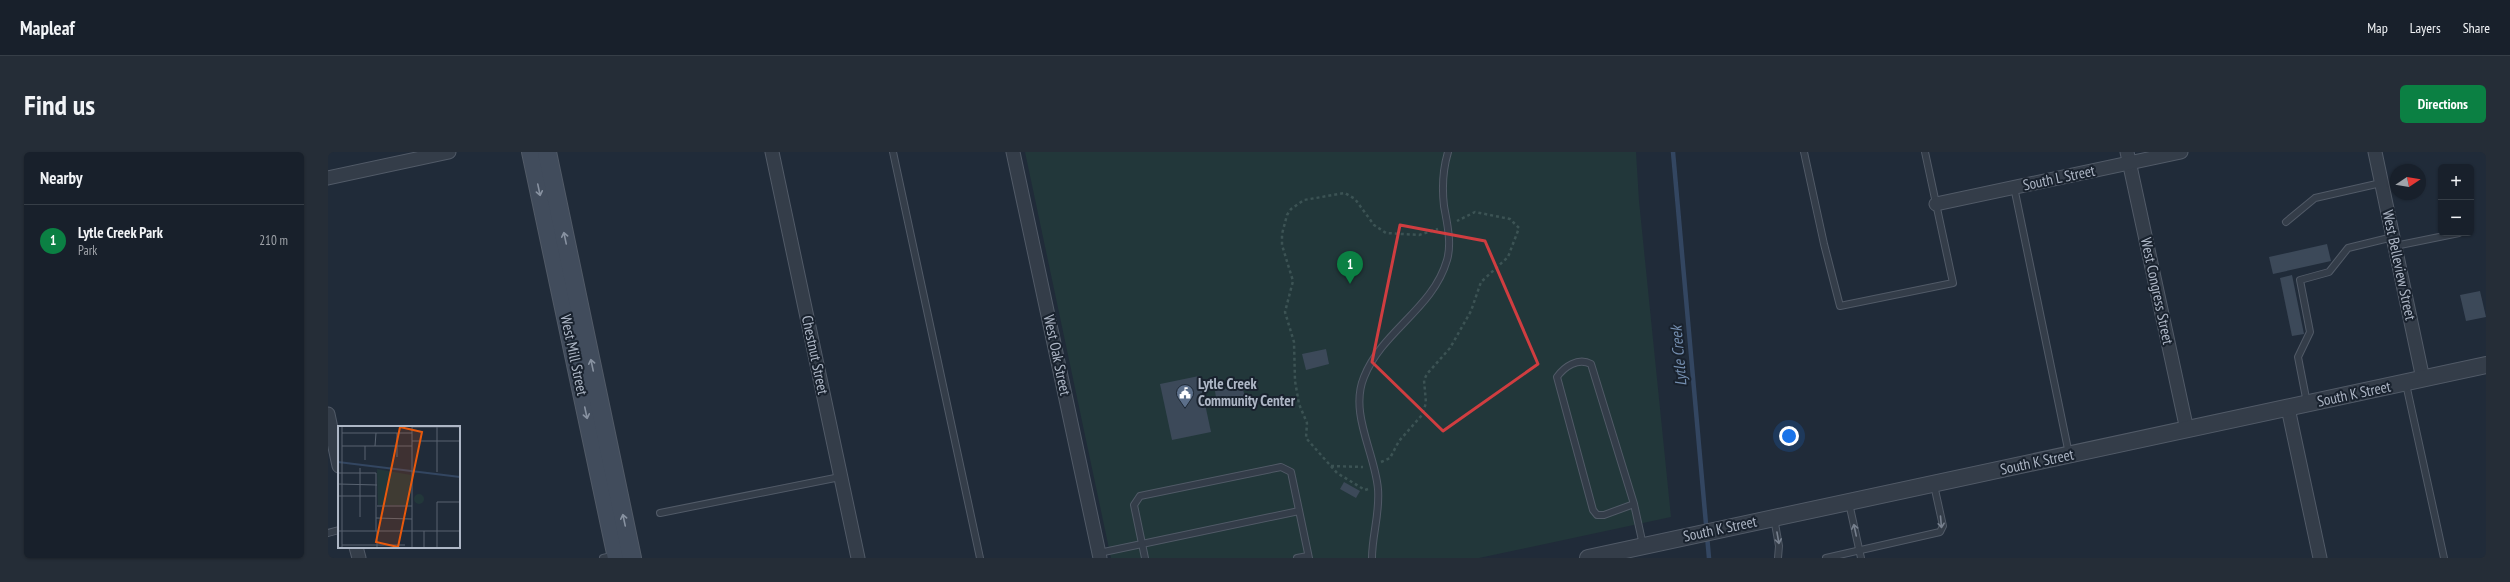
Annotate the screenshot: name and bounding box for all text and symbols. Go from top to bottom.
text: Mapleaf [20,16,75,40]
text: Map [2367,19,2388,37]
text: Layers [2410,19,2441,37]
text: Share [2463,19,2490,37]
button: Directions [2400,85,2486,123]
text: Find us [24,86,95,123]
street label: South L Street [2021,161,2097,194]
north arrow [2390,164,2426,200]
map controls [2438,164,2474,236]
button: + [2438,164,2474,200]
text: Nearby [40,167,83,189]
one-way arrow [536,183,544,196]
button: − [2438,200,2474,236]
street label: West Belleview Street [2379,208,2420,322]
text: Lytle Creek Park [78,223,163,242]
text: 1 [50,232,56,249]
text: 210 m [259,232,288,249]
one-way arrow [561,232,569,245]
street label: West Congress Street [2137,236,2178,346]
text: Park [78,242,97,259]
pin: 1 [1337,251,1363,284]
street label: West Mill Street [557,313,592,397]
street label: West Oak Street [1040,313,1075,397]
street label: Chestnut Street [798,314,833,396]
water label: Lytle Creek [1665,323,1691,387]
one-way arrow [588,359,596,372]
place label: Lytle Creek Community Center [1198,374,1296,410]
street label: South K Street [2315,376,2392,411]
public building icon: Lytle Creek Community Center [1175,383,1195,408]
one-way arrow [583,406,591,419]
inset map [338,426,460,548]
your location [1779,426,1799,446]
street label: South K Street [1998,444,2075,479]
street label: South K Street [1681,511,1758,546]
one-way arrow [620,514,628,527]
one-way arrow [1938,515,1945,528]
one-way arrow [1850,524,1858,537]
one-way arrow [1774,531,1782,544]

